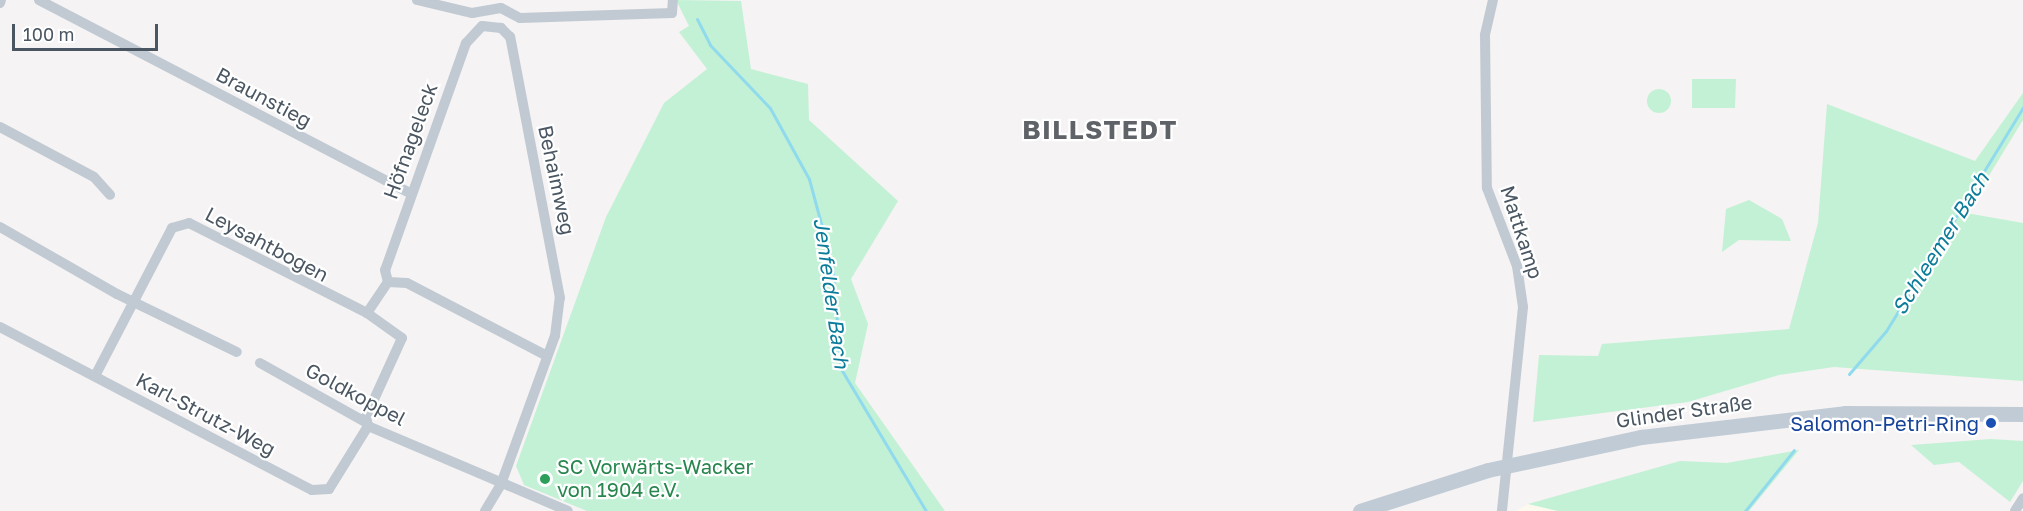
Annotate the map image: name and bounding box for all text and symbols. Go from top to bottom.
scale bar [15,12,160,50]
text: 100 m [23,23,74,45]
street label: Braunstieg [212,62,316,132]
street label: Höfnageleck [378,80,442,202]
district label: BILLSTEDT [1022,114,1178,146]
street label: Behaimweg [534,123,580,237]
water label: Schleemer Bach [1886,167,1994,319]
street label: Mattkamp [1496,182,1548,282]
street label: Leysahtbogen [201,201,333,287]
water label: Jenfelder Bach [809,216,855,370]
street label: Goldkoppel [302,358,410,430]
street label: Karl-Strutz-Weg [132,367,280,461]
street label: Glinder Straße [1614,390,1754,432]
place label: Salomon-Petri-Ring [1790,411,1979,435]
marker: Salomon-Petri-Ring [1984,416,1998,430]
place label: SC Vorwärts-Wacker von 1904 e.V. [557,455,753,502]
marker: SC Vorwärts-Wacker von 1904 e.V. [538,472,552,486]

